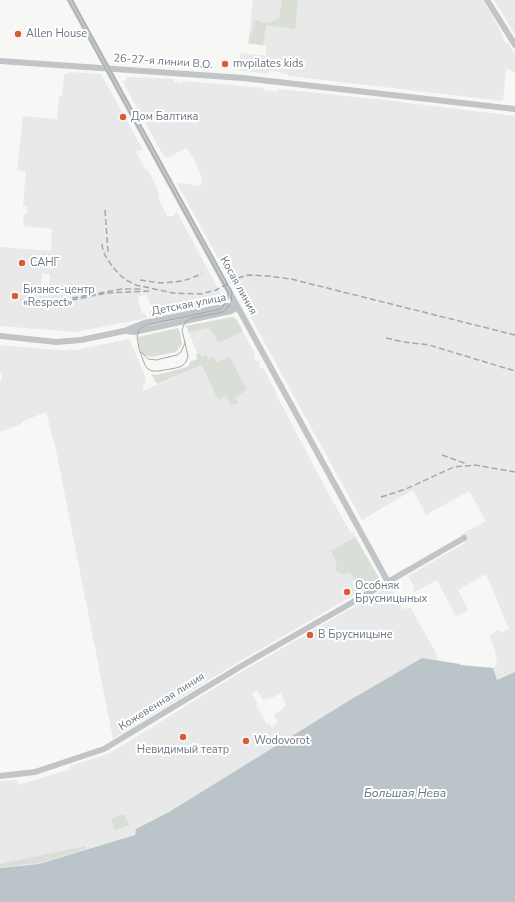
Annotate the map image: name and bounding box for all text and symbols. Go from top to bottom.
place label: Allen House [26,27,87,41]
marker: Allen House [13,29,23,39]
street label: 26-27-я линии В.О. [113,52,213,72]
place label: mvpilates kids [233,57,304,71]
marker: mvpilates kids [220,59,230,69]
place label: Дом Балтика [131,110,198,124]
marker: Дом Балтика [118,112,128,122]
street label: Косая линия [217,255,259,317]
place label: САНГ [30,256,60,270]
marker: САНГ [17,258,27,268]
place label: Бизнес-центр «Respect» [23,283,95,309]
marker: Бизнес-центр «Respect» [10,291,20,301]
street label: Детская улица [151,291,227,319]
place label: Особняк Брусницыных [355,579,427,605]
marker: Особняк Брусницыных [342,587,352,597]
place label: В Брусницыне [318,628,393,642]
marker: В Брусницыне [305,630,315,640]
street label: Кожевенная линия [117,670,207,734]
marker: Невидимый театр [178,732,188,742]
place label: Wodovorot [254,734,310,748]
marker: Wodovorot [241,736,251,746]
place label: Невидимый театр [137,743,229,757]
water label: Большая Нева [364,787,446,801]

